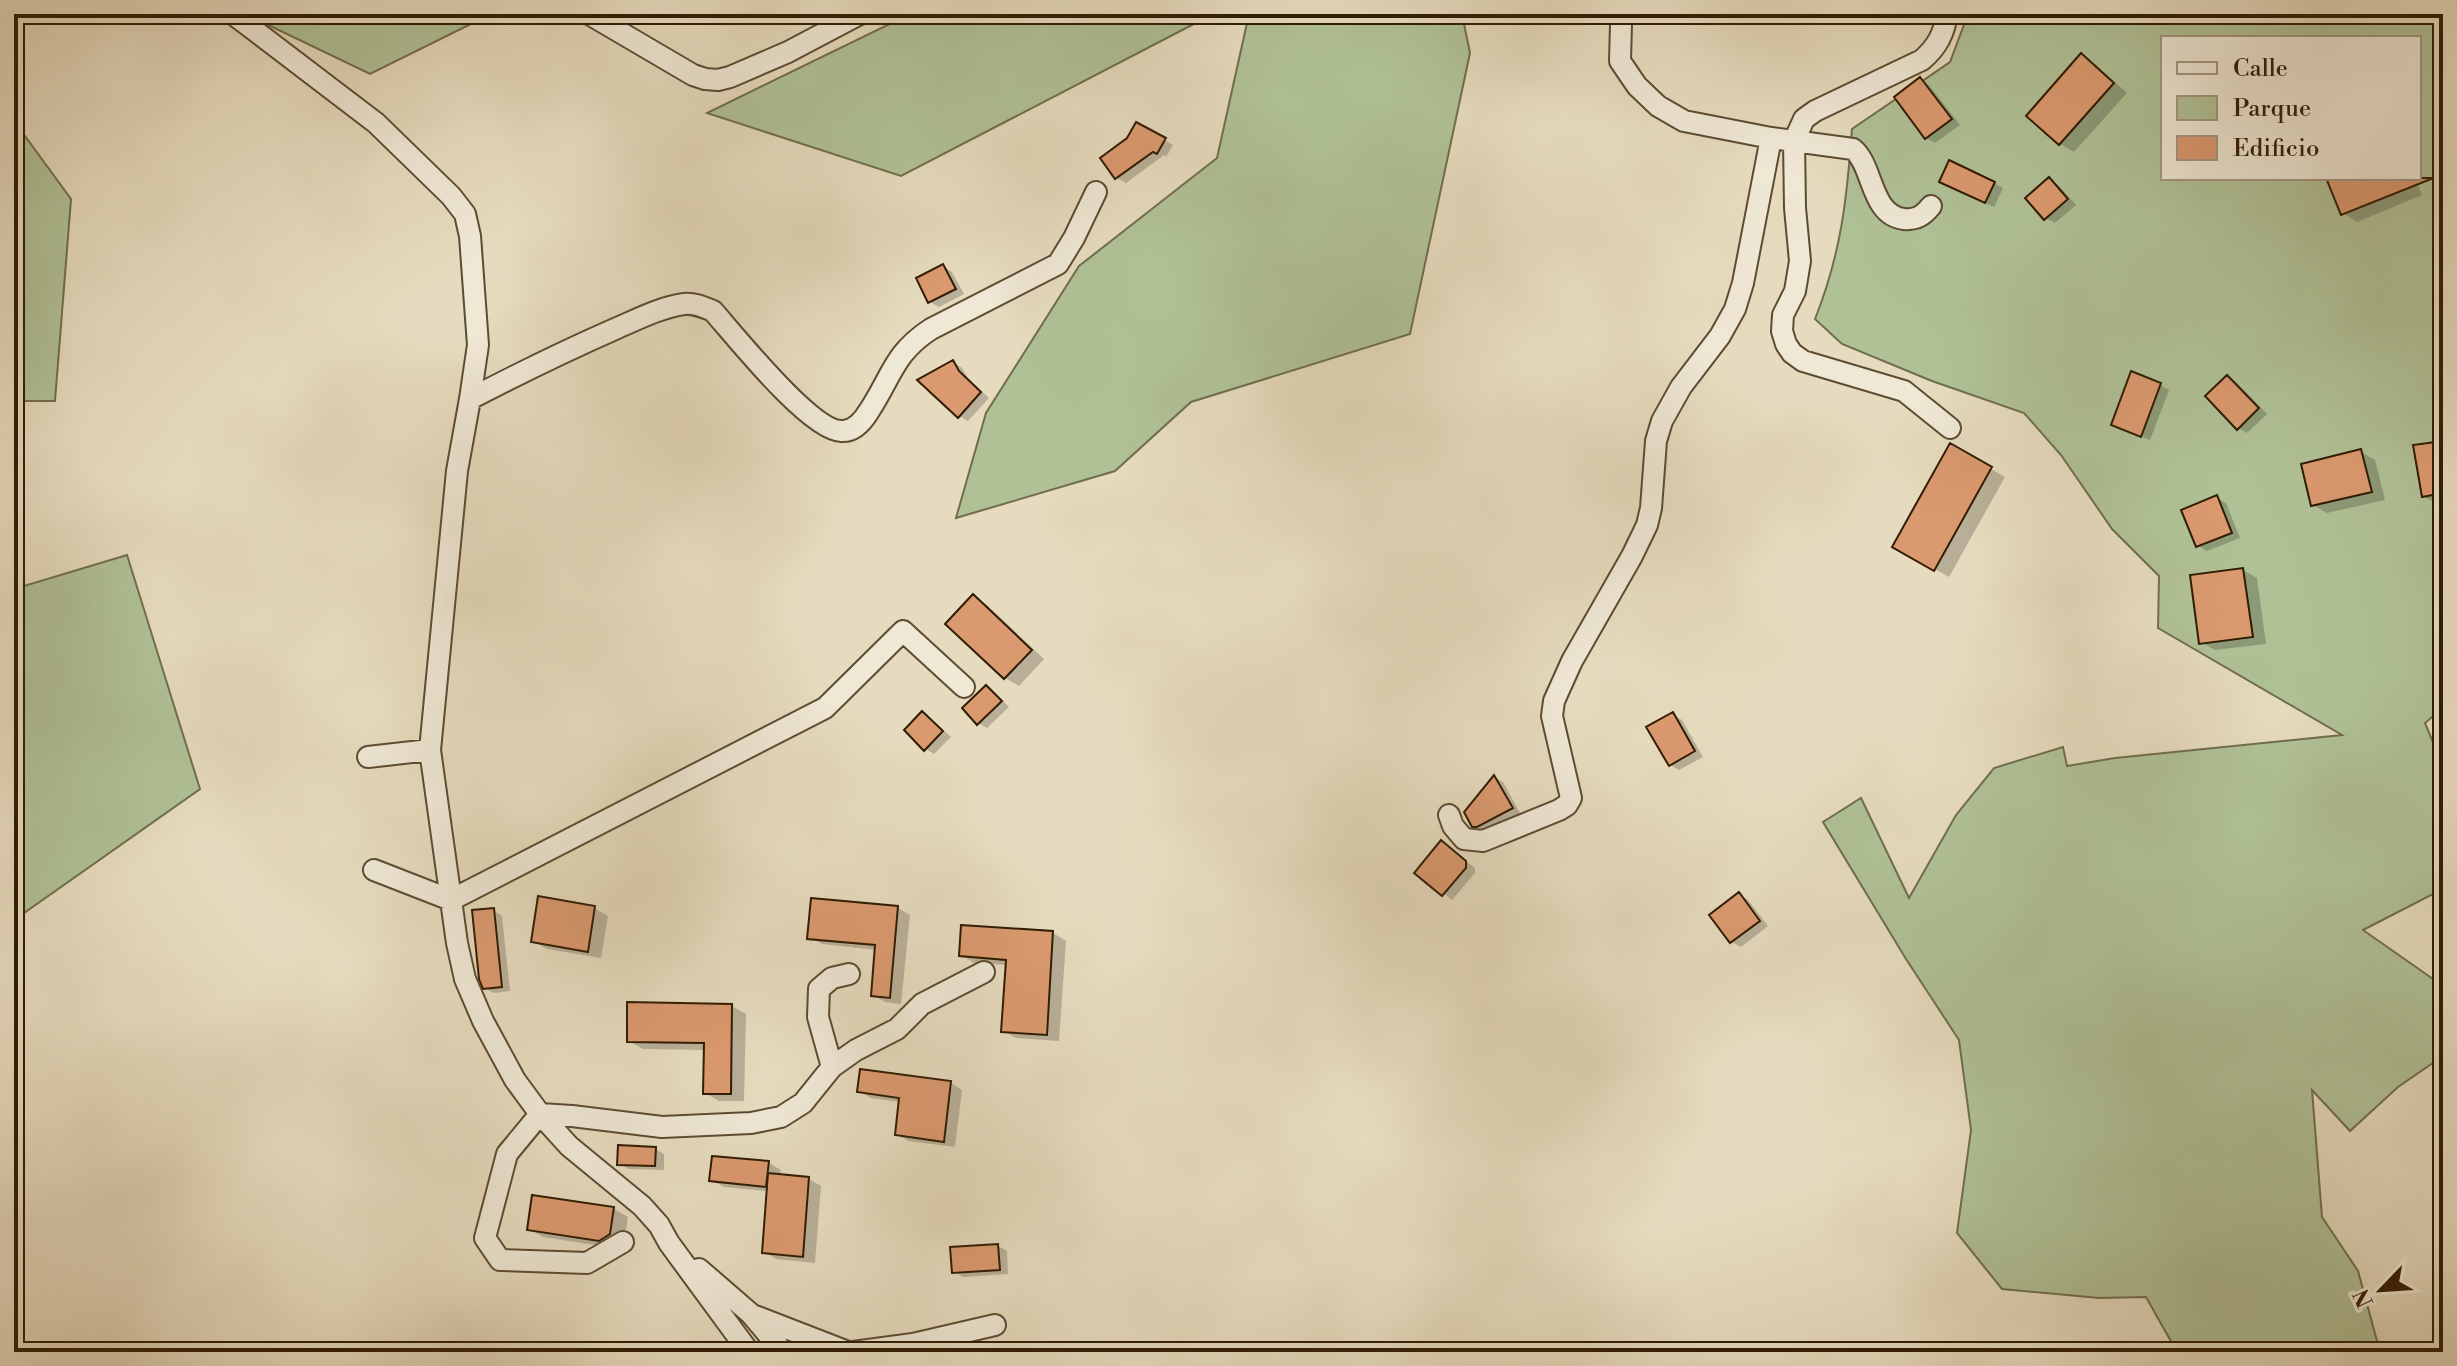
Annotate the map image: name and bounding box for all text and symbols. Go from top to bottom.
legend [2161,36,2421,180]
text: Calle [2233,54,2288,84]
text: Parque [2233,94,2311,124]
text: Edificio [2233,134,2319,164]
north arrow [2341,1250,2421,1330]
text: N [2348,1284,2380,1311]

